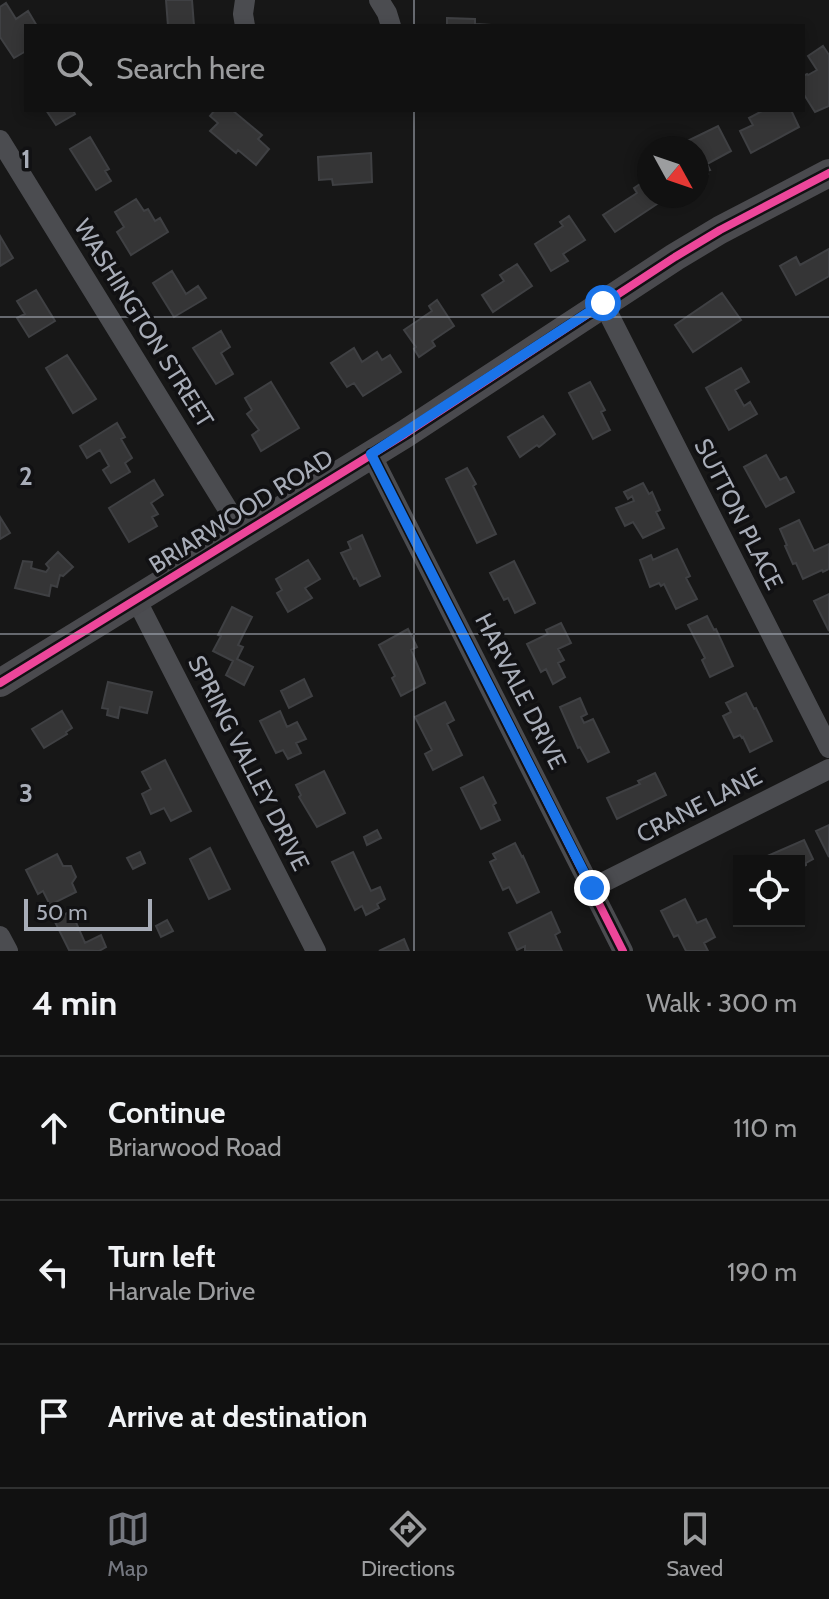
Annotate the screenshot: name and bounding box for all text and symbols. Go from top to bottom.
search box [24,24,805,112]
icon: search [52,46,96,90]
text: Search here [116,50,265,87]
north arrow [637,136,709,208]
text: 1 [21,143,31,175]
street label: WASHINGTON STREET [68,213,220,433]
route start [585,285,621,321]
street label: SUTTON PLACE [689,434,789,594]
street label: BRIARWOOD ROAD [144,443,338,579]
text: 2 [19,460,33,492]
street label: HARVALE DRIVE [469,608,573,774]
street label: SPRING VALLEY DRIVE [182,651,316,875]
street label: CRANE LANE [632,761,766,849]
text: 3 [19,777,33,809]
map controls [733,855,805,927]
button: locate [733,855,805,927]
route end [574,870,610,906]
scale bar [24,895,152,931]
text: 50 m [36,899,88,926]
text: 4 min [32,982,117,1024]
text: Walk · 300 m [646,987,797,1019]
text: Continue [108,1094,225,1131]
icon: ahead [32,1106,76,1150]
text: 110 m [733,1112,797,1144]
text: Briarwood Road [108,1131,282,1163]
text: Turn left [108,1238,216,1275]
icon: left [32,1250,76,1294]
text: 190 m [727,1256,797,1288]
text: Harvale Drive [108,1275,255,1307]
icon: arrive [32,1394,76,1438]
text: Arrive at destination [108,1398,368,1435]
tab: Map [106,1507,150,1582]
tab: Directions [361,1507,455,1582]
tab: Saved [666,1507,723,1582]

